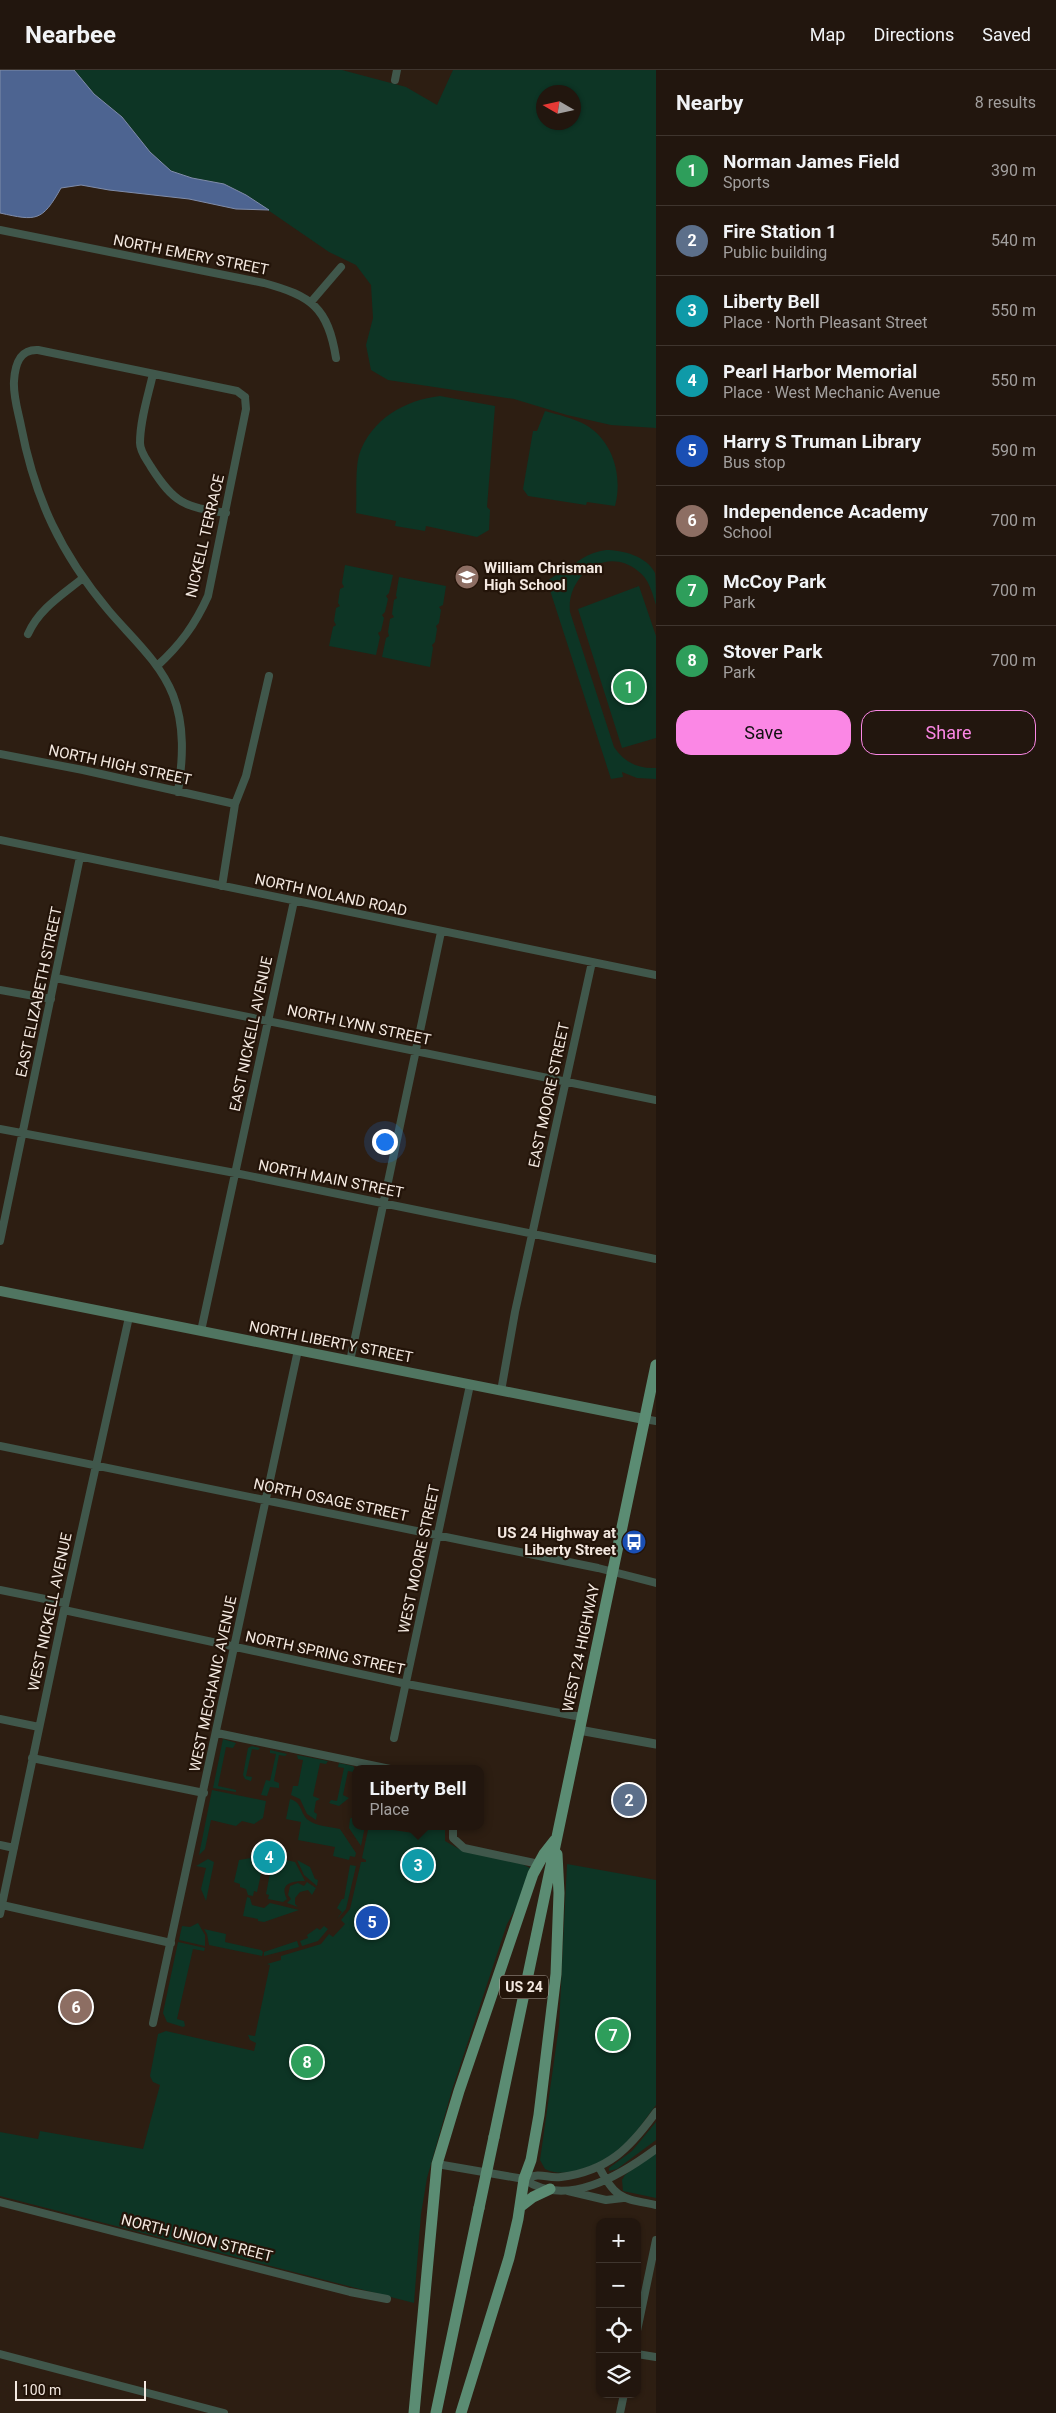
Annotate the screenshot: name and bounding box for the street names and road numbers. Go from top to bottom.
street label: NORTH EMERY STREET [112,231,270,279]
street label: NICKELL TERRACE [182,472,228,599]
street label: NORTH HIGH STREET [47,741,193,789]
street label: NORTH NOLAND ROAD [253,870,409,920]
street label: EAST ELIZABETH STREET [12,905,66,1079]
street label: EAST NICKELL AVENUE [226,954,276,1113]
street label: NORTH LYNN STREET [285,1001,433,1049]
street label: EAST MOORE STREET [525,1021,573,1169]
street label: NORTH MAIN STREET [257,1156,405,1202]
street label: NORTH LIBERTY STREET [247,1317,415,1367]
street label: NORTH OSAGE STREET [252,1475,410,1525]
street label: WEST MOORE STREET [394,1483,444,1635]
street label: WEST NICKELL AVENUE [24,1531,76,1693]
street label: WEST 24 HIGHWAY [559,1582,603,1714]
street label: WEST MECHANIC AVENUE [186,1594,241,1774]
street label: NORTH SPRING STREET [244,1627,406,1679]
road number: US 24 [500,1975,548,1998]
street label: NORTH UNION STREET [119,2210,275,2266]

